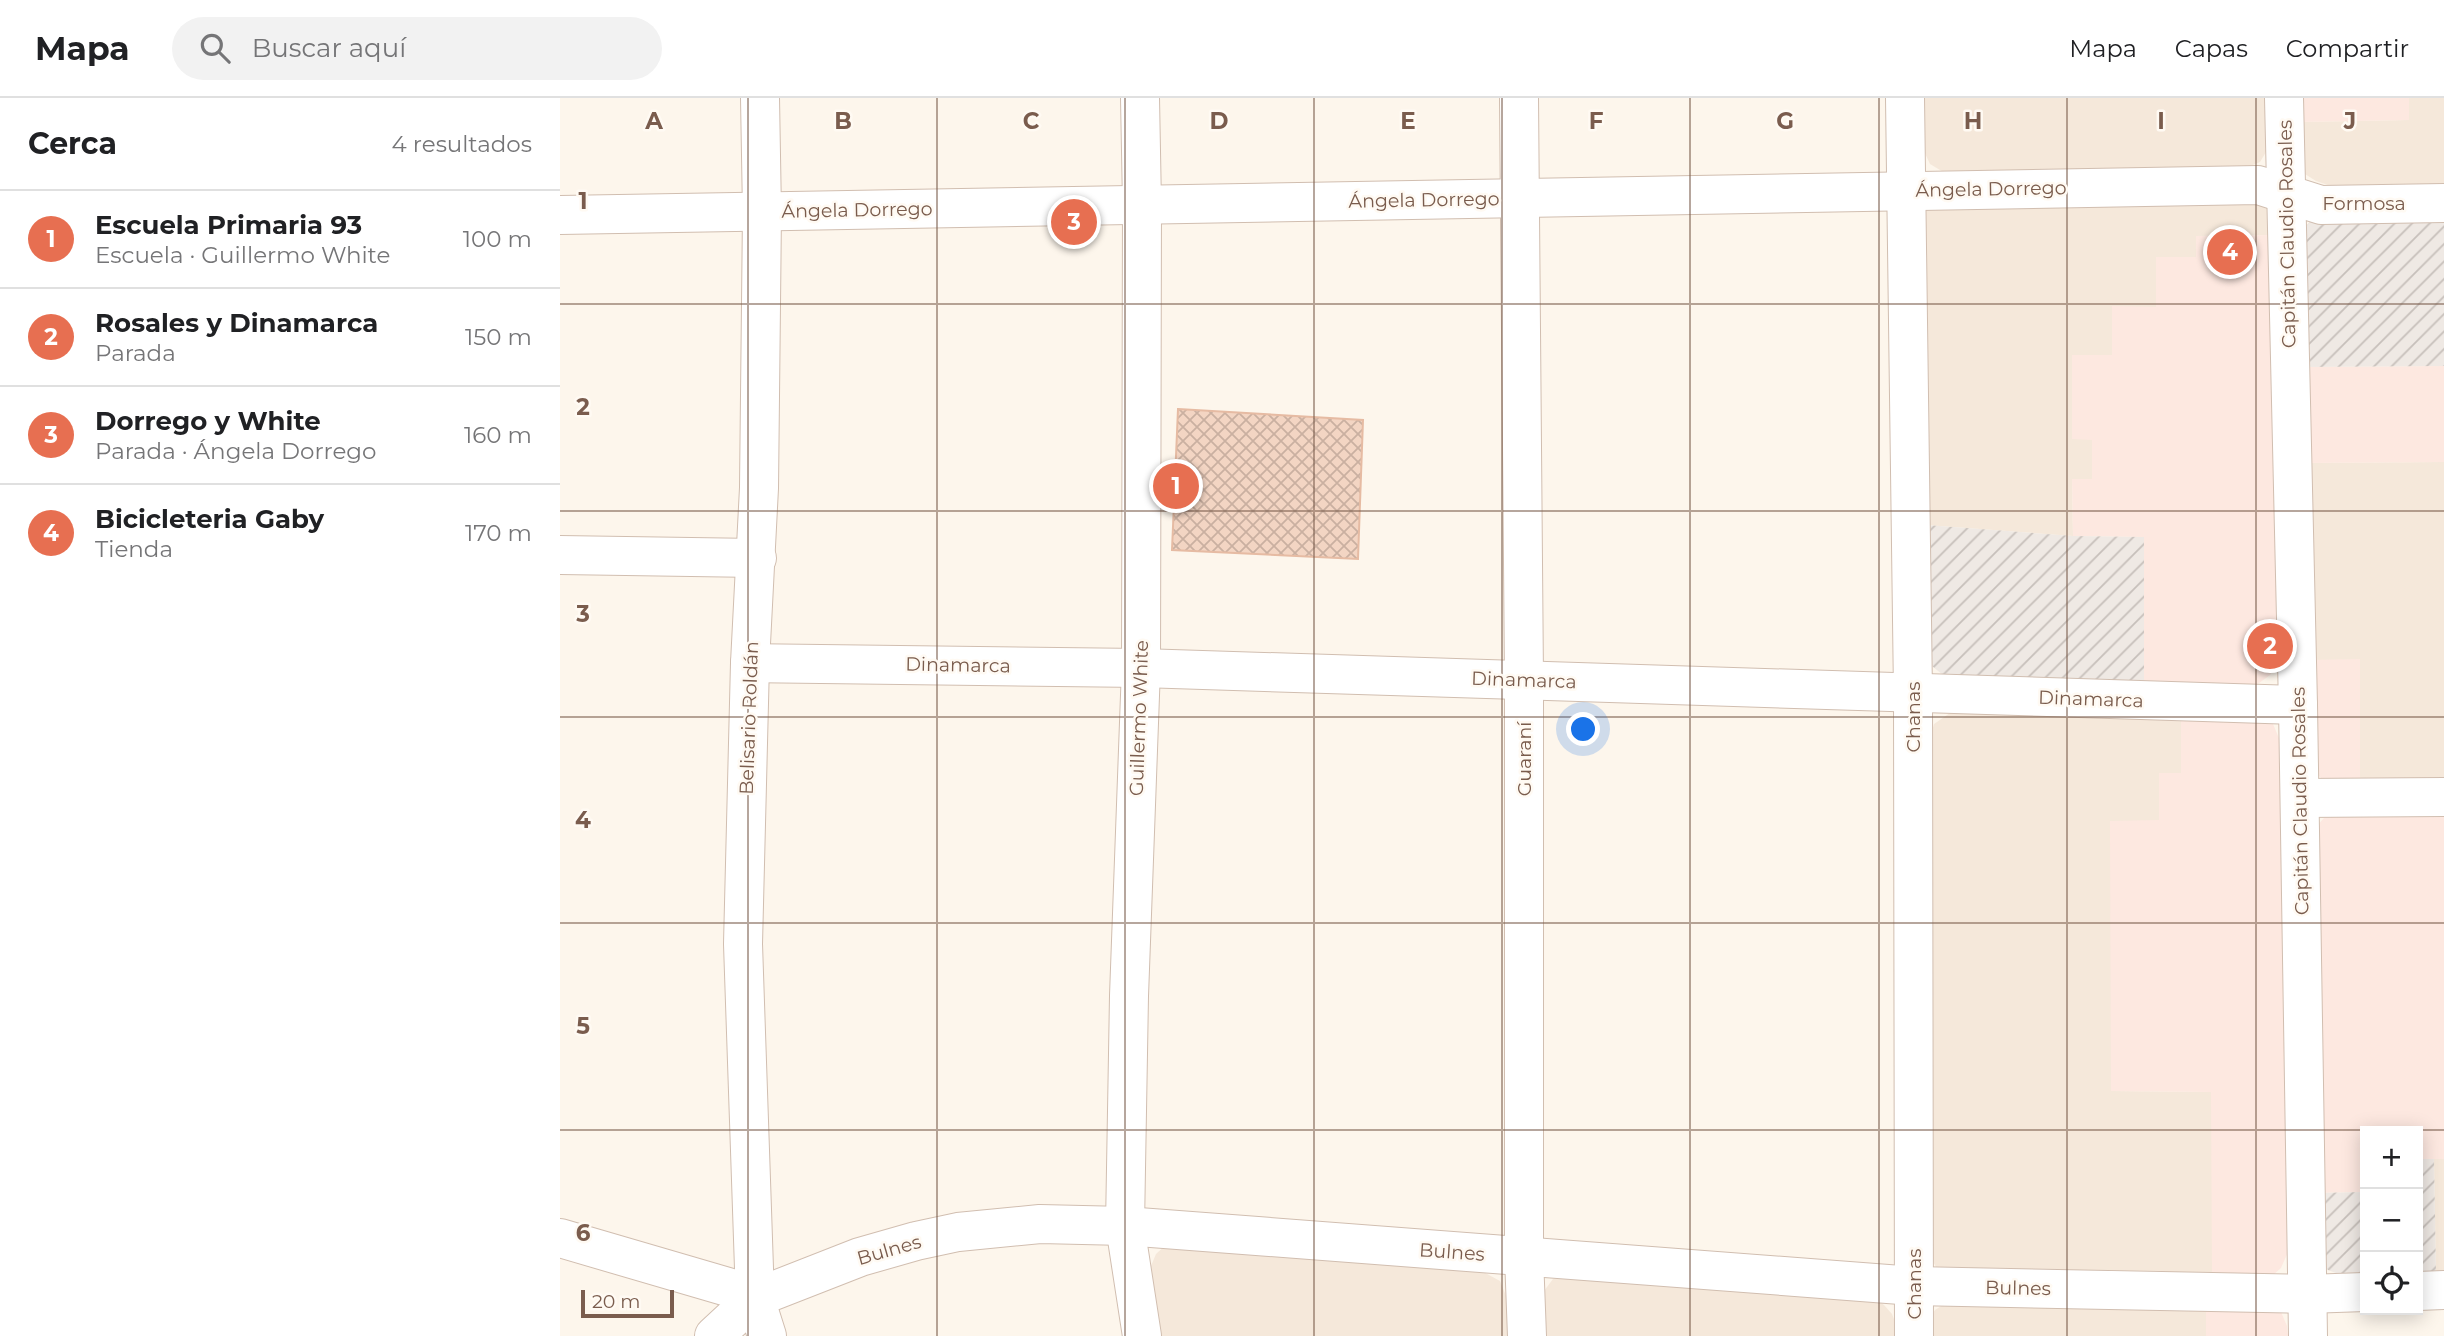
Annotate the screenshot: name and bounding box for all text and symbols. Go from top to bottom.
search box [172,17,662,80]
text: Mapa [35,28,130,68]
icon: search [196,29,234,67]
text: Buscar aquí [252,32,406,64]
text: Mapa [2069,34,2137,63]
text: Capas [2175,34,2248,63]
text: Compartir [2286,34,2409,63]
text: A [644,107,663,135]
text: B [834,107,852,135]
text: C [1023,107,1040,135]
text: D [1210,107,1229,135]
text: E [1400,107,1416,135]
text: F [1589,107,1604,135]
text: G [1776,107,1794,135]
text: H [1964,107,1982,135]
text: I [2157,107,2165,135]
text: J [2343,107,2356,135]
street label: Capitán Claudio Rosales [2274,120,2300,348]
text: Cerca [28,125,117,162]
text: 4 resultados [392,130,532,158]
street label: Ángela Dorrego [1915,176,2067,202]
text: 1 [578,187,588,215]
street label: Ángela Dorrego [1348,187,1500,213]
street label: Formosa [2322,192,2406,215]
pin: 3 [1051,196,1097,248]
street label: Ángela Dorrego [781,197,933,223]
text: Escuela Primaria 93 [95,209,362,241]
text: 1 [46,225,56,253]
text: 100 m [463,225,532,253]
pin: 4 [2207,226,2253,278]
text: Escuela · Guillermo White [95,241,390,269]
text: Rosales y Dinamarca [95,307,378,339]
text: 2 [44,323,58,351]
text: 150 m [465,323,532,351]
text: Parada [95,339,176,367]
text: 2 [576,393,590,421]
text: Dorrego y White [95,405,321,437]
text: 3 [44,421,58,449]
text: 160 m [464,421,532,449]
text: Parada · Ángela Dorrego [95,437,377,465]
pin: 1 [1153,460,1199,512]
text: Bicicleteria Gaby [95,503,324,535]
text: 4 [43,519,59,547]
text: 170 m [465,519,532,547]
text: Tienda [95,535,173,563]
text: 3 [575,600,590,628]
pin: 2 [2247,620,2293,672]
street label: Guillermo White [1125,640,1153,796]
street label: Belisario Roldán [735,641,763,795]
street label: Dinamarca [905,653,1011,677]
street label: Dinamarca [1471,667,1577,693]
street label: Chanas [1902,682,1925,752]
street label: Dinamarca [2038,686,2144,712]
street label: Capitán Claudio Rosales [2287,687,2313,915]
your location [1566,712,1600,746]
street label: Guaraní [1513,721,1536,796]
text: 4 [575,806,591,834]
text: 5 [576,1012,590,1040]
map controls [2360,1126,2423,1315]
button: + [2360,1126,2423,1189]
button: − [2360,1189,2423,1252]
text: 6 [576,1219,591,1247]
street label: Bulnes [854,1230,924,1270]
street label: Bulnes [1418,1238,1486,1266]
street label: Chanas [1903,1249,1926,1319]
button: locate [2360,1252,2423,1315]
street label: Bulnes [1985,1276,2051,1300]
scale bar [581,1287,674,1319]
text: 20 m [592,1290,640,1313]

